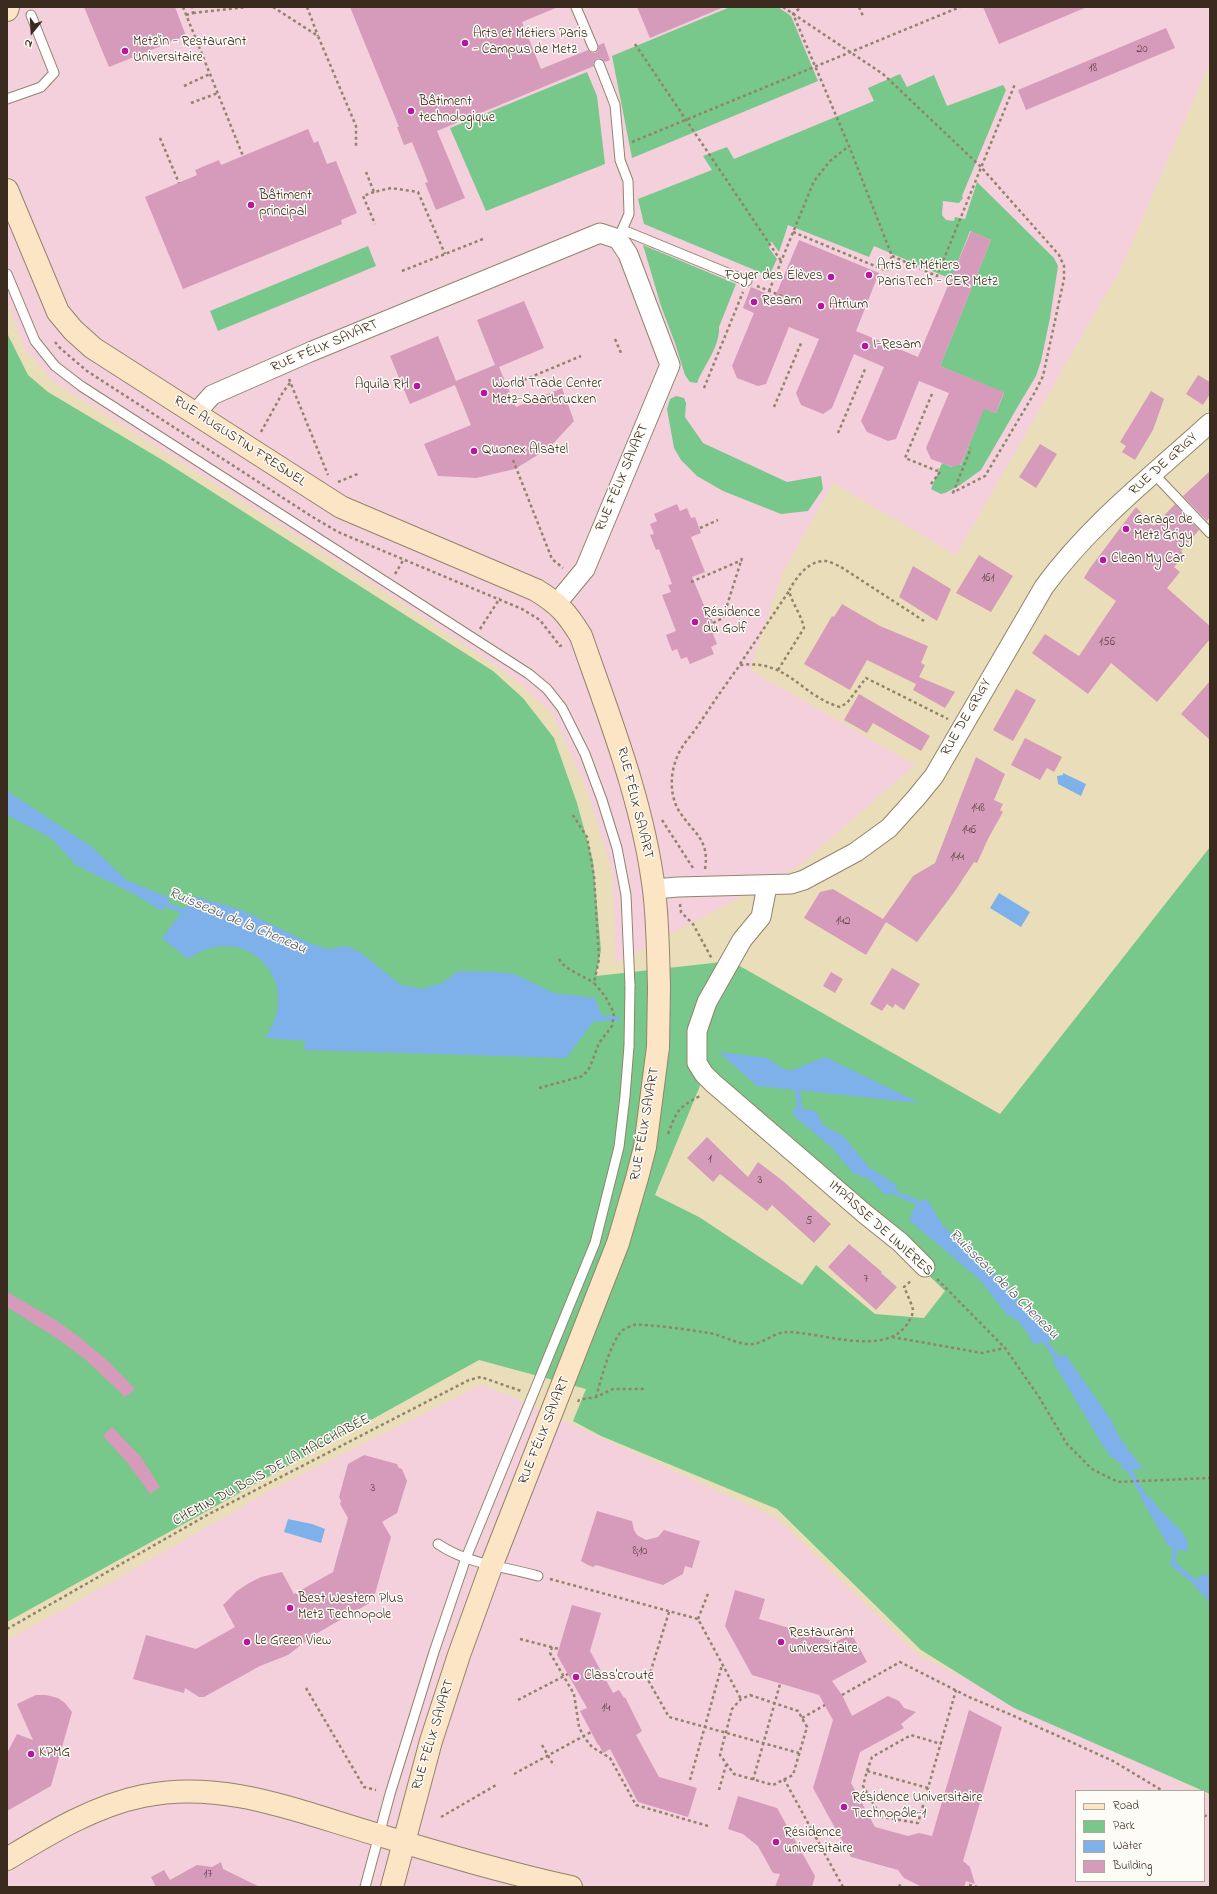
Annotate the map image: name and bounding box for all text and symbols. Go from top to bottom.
north arrow [12,12,52,52]
place label: Arts et Métiers Paris - Campus de Metz [473,27,588,60]
text: N [22,35,34,52]
place label: Metz'in - Restaurant Universitaire [133,35,246,68]
marker: Arts et Métiers Paris - Campus de Metz [460,38,470,48]
house number: 20 [1136,43,1148,57]
marker: Metz'in - Restaurant Universitaire [120,46,130,56]
house number: 18 [1089,62,1097,76]
place label: Bâtiment technologique [419,95,495,128]
marker: Bâtiment technologique [406,106,416,116]
place label: Bâtiment principal [259,189,312,222]
marker: Bâtiment principal [246,200,256,210]
place label: Arts et Métiers ParisTech - CER Metz [877,259,998,292]
place label: Foyer des Élèves [725,269,823,285]
marker: Arts et Métiers ParisTech - CER Metz [864,270,874,280]
marker: Foyer des Élèves [826,272,836,282]
place label: Resam [762,294,802,310]
marker: Resam [749,297,759,307]
place label: Atrium [829,298,868,314]
marker: Atrium [816,301,826,311]
street label: RUE FÉLIX SAVART [269,317,381,377]
place label: I-Resam [873,338,921,354]
marker: I-Resam [860,341,870,351]
place label: World Trade Center Metz-Saarbrucken [492,377,602,410]
place label: Aquila RH [355,378,409,394]
marker: Aquila RH [412,381,422,391]
marker: World Trade Center Metz-Saarbrucken [479,388,489,398]
street label: RUE AUGUSTIN FRESNEL [170,393,308,491]
street label: RUE FÉLIX SAVART [593,422,653,534]
street label: RUE DE GRIGY [1126,430,1202,500]
place label: Quonex Alsatel [482,443,568,459]
marker: Quonex Alsatel [469,446,479,456]
place label: Garage de Metz Grigy [1134,513,1193,546]
marker: Garage de Metz Grigy [1121,524,1131,534]
place label: Clean My Car [1111,552,1185,568]
marker: Clean My Car [1098,555,1108,565]
house number: 161 [982,572,994,586]
place label: Résidence du Golf [703,606,760,638]
marker: Résidence du Golf [690,617,700,627]
house number: 156 [1099,636,1115,650]
street label: RUE DE GRIGY [938,677,996,759]
street label: RUE FÉLIX SAVART [612,745,656,861]
house number: 148 [971,802,985,816]
house number: 146 [962,824,976,838]
house number: 144 [950,851,964,865]
water label: Ruisseau de la Cheneau [165,885,309,959]
house number: 142 [836,915,850,929]
street label: RUE FÉLIX SAVART [628,1066,664,1182]
house number: 1 [708,1153,712,1167]
house number: 3 [758,1174,762,1188]
street label: IMPASSE DE LINIÈRES [824,1178,936,1280]
house number: 5 [806,1215,812,1229]
water label: Ruisseau de la Cheneau [944,1226,1062,1344]
house number: 7 [864,1273,868,1287]
street label: RUE FÉLIX SAVART [516,1375,574,1487]
street label: CHEMIN DU BOIS DE LA MACCHABÉE [171,1412,373,1530]
house number: 3 [371,1482,375,1496]
house number: 8;10 [632,1545,648,1559]
place label: Best Western Plus Metz Technopole [298,1592,404,1624]
marker: Best Western Plus Metz Technopole [285,1603,295,1613]
place label: Restaurant universitaire [789,1626,858,1658]
place label: Le Green View [255,1634,331,1650]
marker: Le Green View [242,1637,252,1647]
marker: Restaurant universitaire [776,1637,786,1647]
place label: Class'croute [584,1669,654,1685]
marker: Class'croute [571,1672,581,1682]
street label: RUE FÉLIX SAVART [409,1678,459,1792]
house number: 14 [602,1702,610,1716]
place label: KPMG [39,1746,70,1762]
marker: KPMG [26,1749,36,1759]
legend [1075,1790,1205,1882]
place label: Résidence Universitaire Technopôle-1 [852,1791,982,1824]
text: Road [1113,1797,1139,1815]
marker: Résidence Universitaire Technopôle-1 [839,1802,849,1812]
text: Park [1113,1817,1135,1835]
place label: Résidence universitaire [784,1826,853,1858]
marker: Résidence universitaire [771,1837,781,1847]
text: Water [1113,1837,1142,1855]
text: Building [1113,1857,1152,1875]
house number: 17 [204,1868,212,1882]

